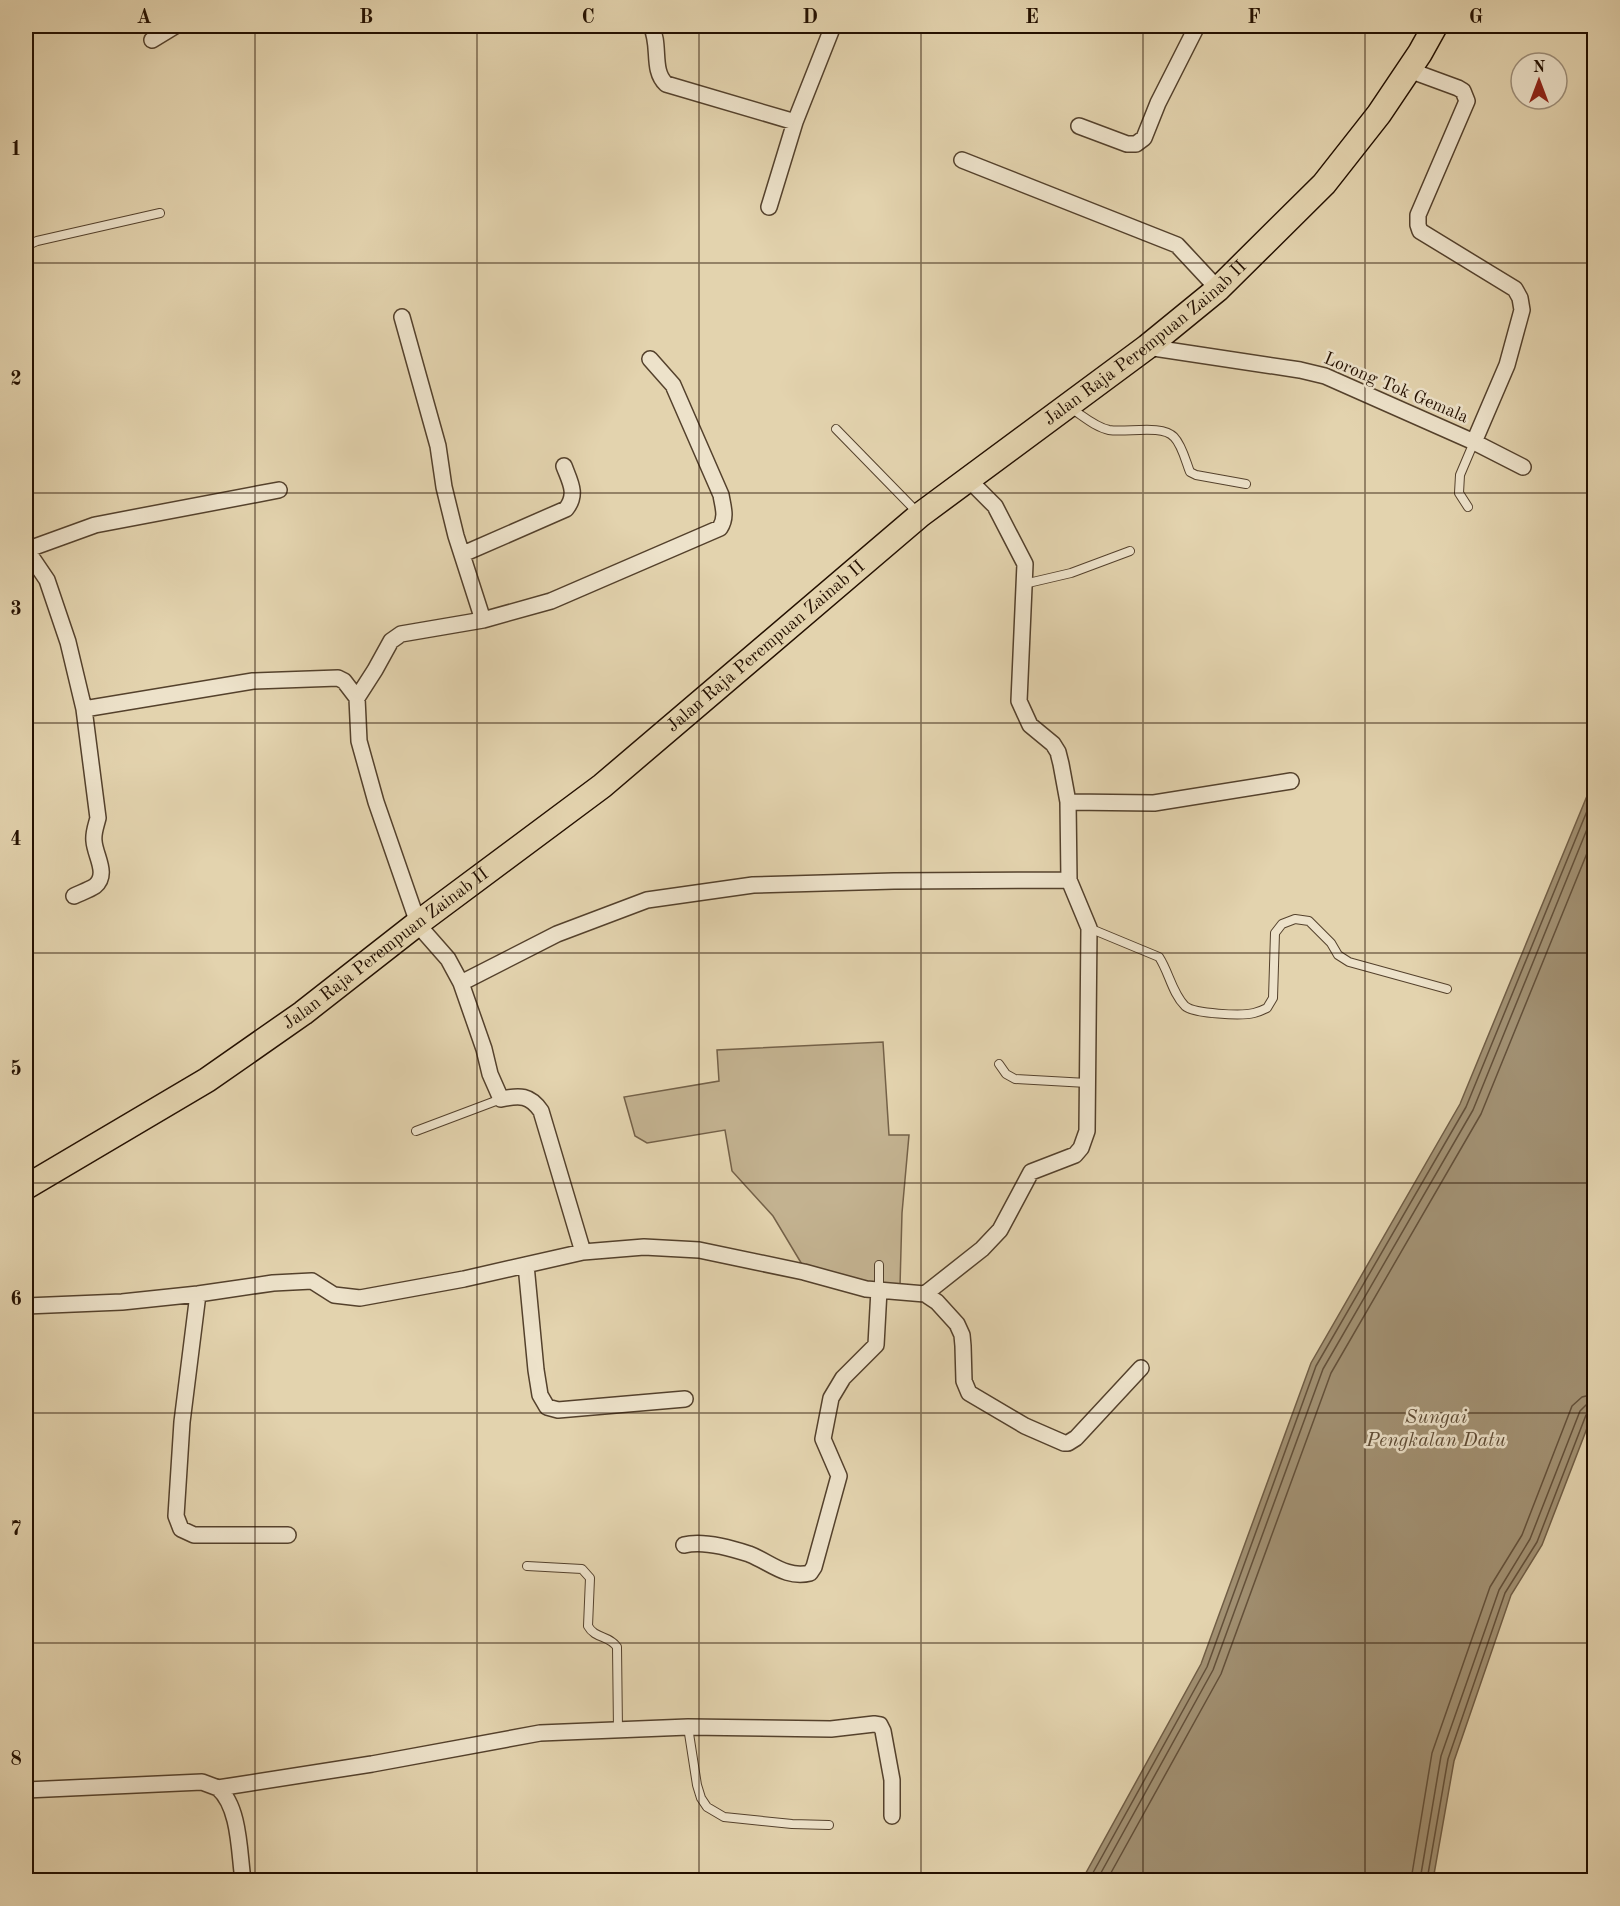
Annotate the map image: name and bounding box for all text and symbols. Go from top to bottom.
text: A [136,8,152,28]
text: B [359,8,373,28]
text: C [581,8,595,28]
text: D [802,8,818,28]
text: E [1025,8,1039,28]
text: F [1247,8,1261,28]
text: G [1469,8,1483,28]
north arrow [1509,51,1569,111]
text: N [1533,60,1546,76]
text: 1 [10,140,22,160]
street label: Jalan Raja Perempuan Zainab II [1041,257,1250,429]
street label: Lorong Tok Gemala [1321,349,1471,427]
text: 2 [10,370,22,390]
street label: Jalan Raja Perempuan Zainab II [663,557,868,735]
text: 3 [10,600,22,620]
text: 4 [10,830,22,850]
street label: Jalan Raja Perempuan Zainab II [280,865,492,1033]
text: 5 [10,1059,22,1080]
text: 6 [10,1290,22,1310]
water label: Sungai Pengkalan Datu [1365,1408,1506,1451]
text: 7 [10,1520,22,1540]
text: 8 [10,1750,22,1770]

